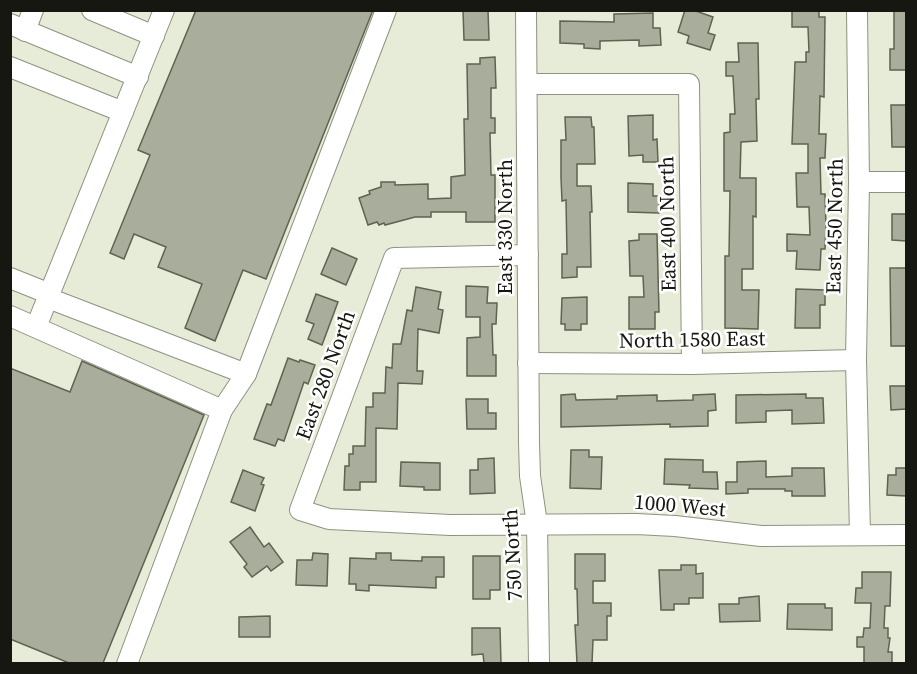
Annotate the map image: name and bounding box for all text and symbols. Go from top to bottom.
street label: East 400 North [651,156,683,292]
street label: East 450 North [818,158,850,294]
street label: East 330 North [490,159,519,295]
street label: East 280 North [288,306,362,444]
street label: North 1580 East [618,323,766,355]
street label: 1000 West [633,487,727,523]
street label: 750 North [495,508,529,602]

